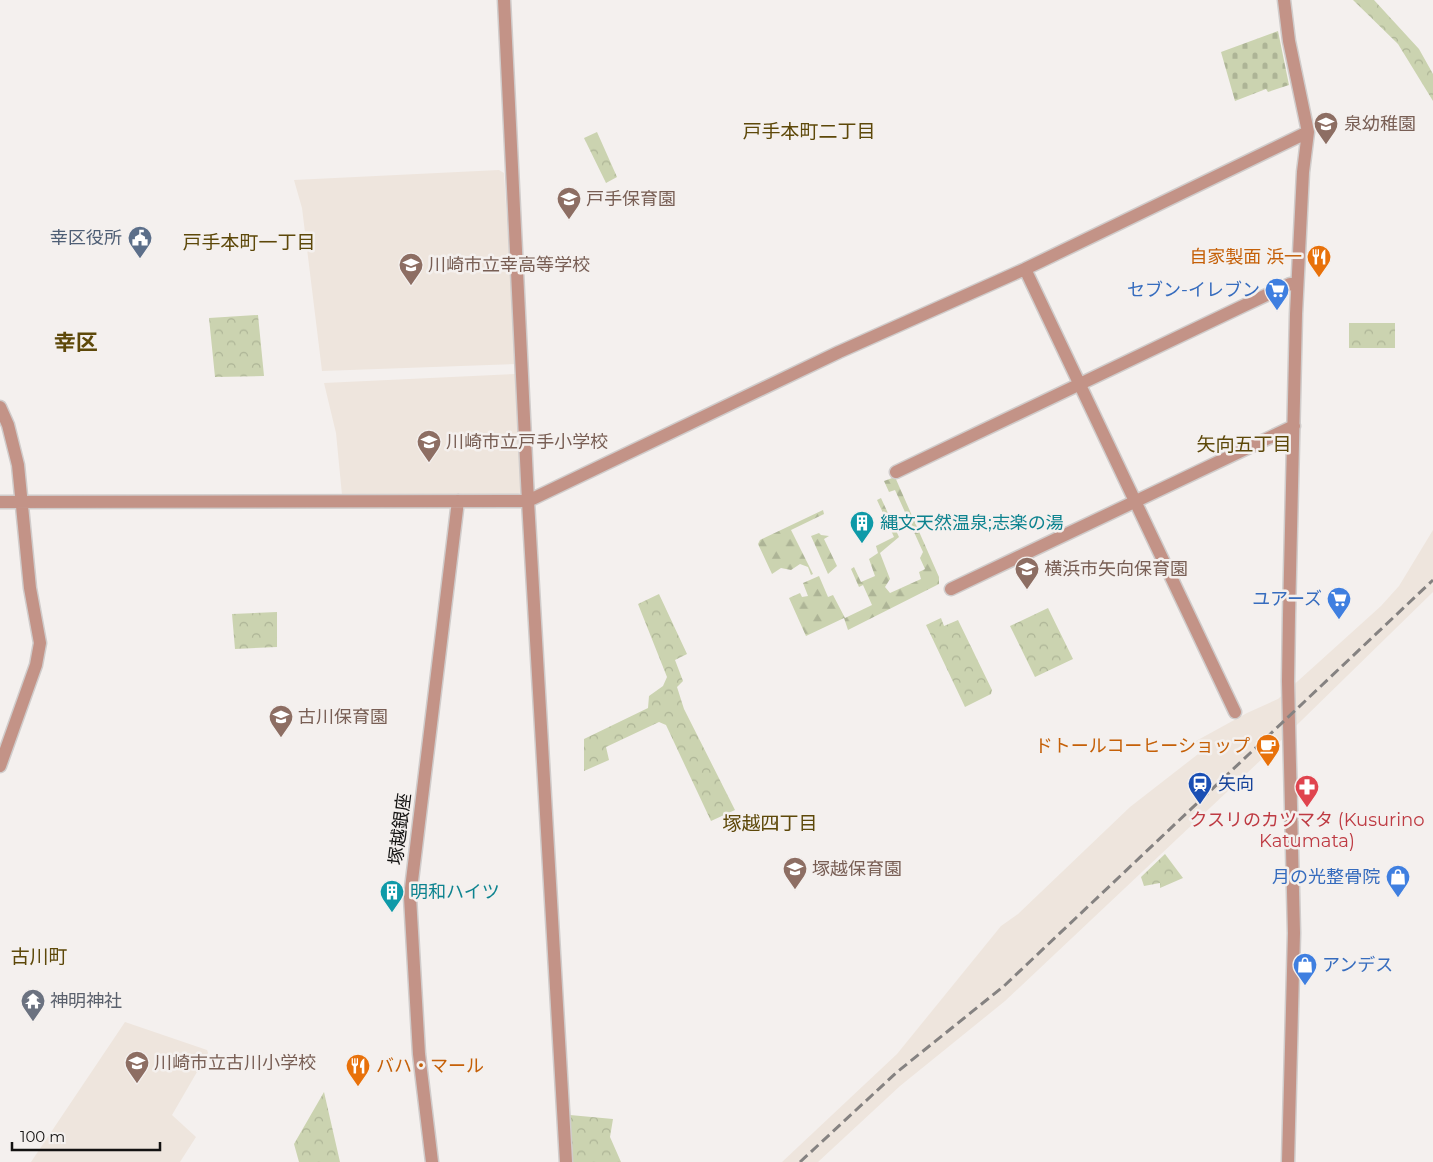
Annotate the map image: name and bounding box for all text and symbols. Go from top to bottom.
school or university icon: 泉幼稚園 [1313,111,1339,145]
place label: 泉幼稚園 [1344,113,1416,135]
district label: 戸手本町二丁目 [742,120,876,143]
school or university icon: 戸手保育園 [556,186,582,220]
place label: 戸手保育園 [586,188,676,210]
public building icon: 幸区役所 [127,225,153,259]
place label: 幸区役所 [50,227,122,249]
district label: 戸手本町一丁目 [182,231,316,254]
restaurant icon: 自家製面 浜一 [1306,244,1332,278]
place label: 自家製面 浜一 [1189,246,1302,268]
school or university icon: 川崎市立幸高等学校 [398,252,424,286]
place label: 川崎市立幸高等学校 [428,254,590,276]
supermarket icon: セブン-イレブン [1264,277,1290,311]
place label: セブン-イレブン [1127,279,1260,301]
district label: 幸区 [54,329,98,356]
school or university icon: 川崎市立戸手小学校 [416,429,442,463]
place label: 川崎市立戸手小学校 [446,431,608,453]
district label: 矢向五丁目 [1196,433,1292,456]
building icon: 縄文天然温泉;志楽の湯 [849,510,875,544]
place label: 縄文天然温泉;志楽の湯 [880,512,1064,534]
school or university icon: 横浜市矢向保育園 [1014,556,1040,590]
place label: 横浜市矢向保育園 [1044,558,1188,580]
supermarket icon: ユアーズ [1326,586,1352,620]
place label: ユアーズ [1252,588,1322,610]
school or university icon: 古川保育園 [268,704,294,738]
place label: 古川保育園 [298,706,388,728]
cafe icon: ドトールコーヒーショップ [1255,733,1281,767]
place label: ドトールコーヒーショップ [1035,735,1250,757]
station icon: 矢向 [1187,771,1213,805]
place label: 矢向 [1218,773,1254,795]
pharmacy icon: クスリのカツマタ (Kusurino Katumata) [1294,774,1320,808]
street label: 塚越銀座 [385,792,415,866]
place label: クスリのカツマタ (Kusurino Katumata) [1190,809,1424,852]
district label: 塚越四丁目 [722,812,818,835]
school or university icon: 塚越保育園 [782,856,808,890]
place label: 塚越保育園 [812,858,902,880]
shop icon: 月の光整骨院 [1385,864,1411,898]
place label: 月の光整骨院 [1272,866,1380,888]
building icon: 明和ハイツ [379,879,405,913]
place label: 明和ハイツ [410,881,500,903]
district label: 古川町 [10,945,68,968]
shop icon: アンデス [1292,952,1318,986]
place label: アンデス [1322,954,1393,976]
temple icon: 神明神社 [20,988,46,1022]
place label: 神明神社 [50,990,122,1012]
school or university icon: 川崎市立古川小学校 [124,1050,150,1084]
place label: 川崎市立古川小学校 [154,1052,316,1074]
restaurant icon: バハ・マール [345,1053,371,1087]
place label: バハ・マール [376,1055,484,1077]
scale bar [12,1120,160,1152]
text: 100 m [20,1127,65,1146]

